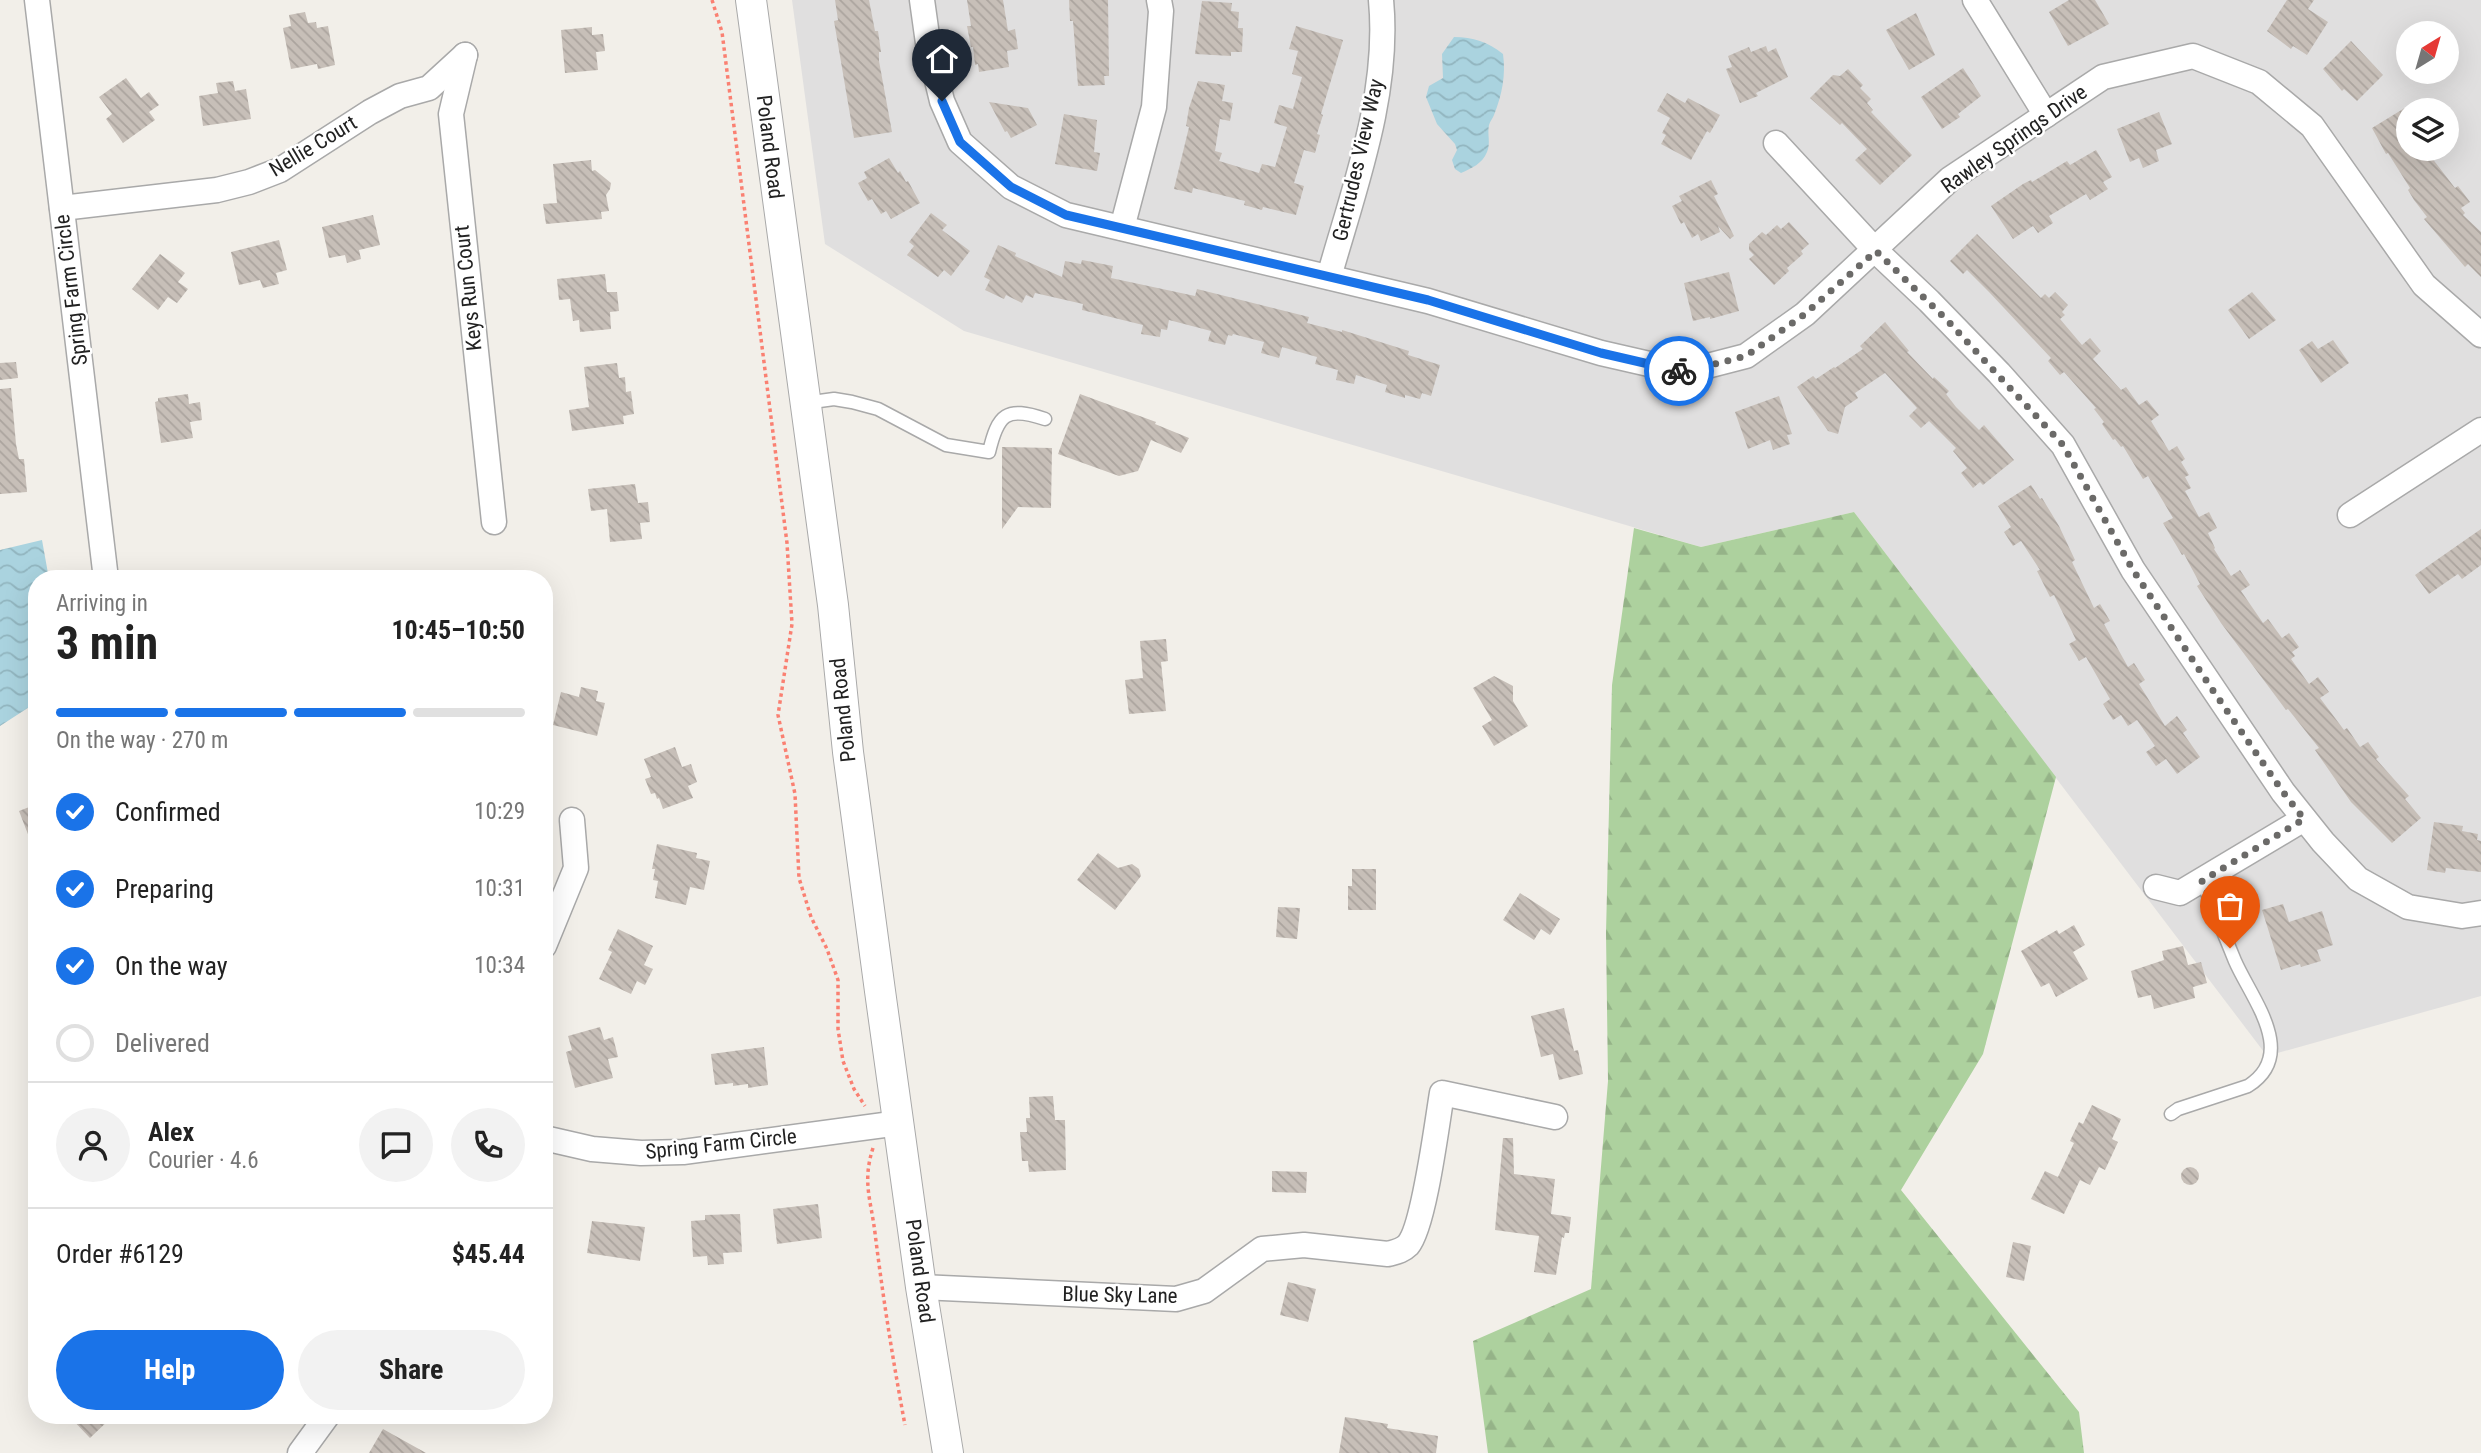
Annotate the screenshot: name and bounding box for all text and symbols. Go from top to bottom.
north arrow [2396,21,2459,84]
map controls [2396,21,2459,161]
pin [912,29,972,101]
icon: home [923,40,961,78]
street label: Gertrudes View Way [1328,76,1388,243]
street label: Rawley Springs Drive [1937,80,2092,198]
street label: Poland Road [752,94,788,200]
button: layers [2396,98,2459,161]
street label: Nellie Court [265,111,361,181]
street label: Spring Farm Circle [50,213,92,367]
street label: Keys Run Court [449,224,487,352]
courier [1644,336,1714,406]
icon: bike [1660,352,1698,390]
text: Arriving in [56,590,148,617]
text: 10:45–10:50 [391,615,525,645]
text: 3 min [56,616,158,670]
street label: Poland Road [826,657,860,763]
text: On the way · 270 m [56,727,228,754]
icon: check [56,793,94,831]
text: Confirmed [115,797,221,827]
text: 10:29 [474,798,525,825]
icon: check [56,870,94,908]
text: Preparing [115,874,214,904]
text: 10:31 [474,875,525,902]
pin [2200,876,2260,948]
icon: bag [2211,887,2249,925]
icon: check [56,947,94,985]
text: On the way [115,951,228,981]
text: 10:34 [474,952,525,979]
text: Delivered [115,1028,210,1058]
button: person [56,1108,130,1182]
button: chat [359,1108,433,1182]
button: phone [451,1108,525,1182]
text: Alex [148,1117,194,1147]
street label: Spring Farm Circle [644,1124,798,1164]
text: Courier · 4.6 [148,1147,259,1174]
street label: Poland Road [901,1218,939,1324]
text: Order #6129 [56,1239,184,1269]
text: $45.44 [452,1239,525,1269]
street label: Blue Sky Lane [1062,1282,1178,1308]
button: Help [56,1330,284,1410]
button: Share [298,1330,525,1410]

